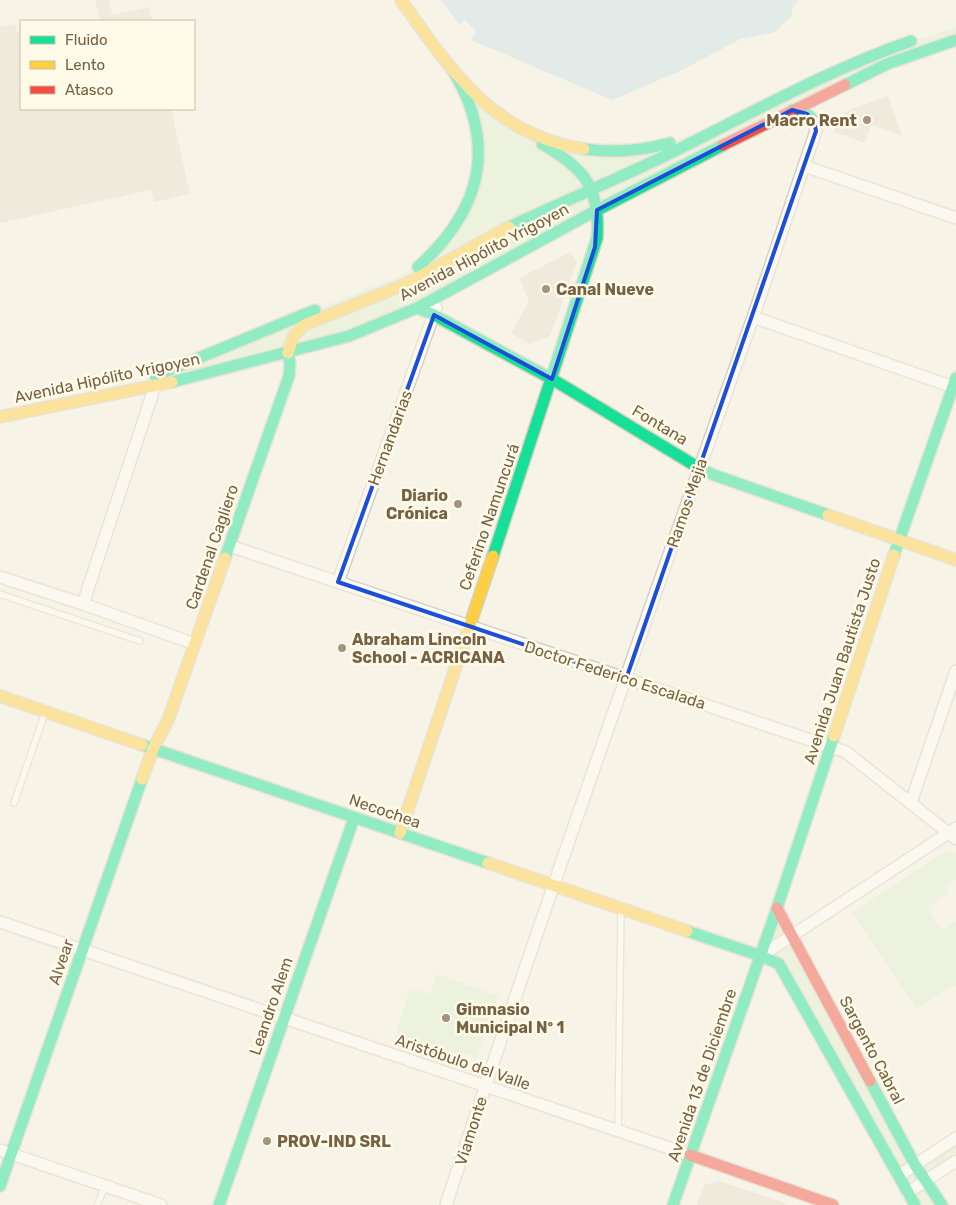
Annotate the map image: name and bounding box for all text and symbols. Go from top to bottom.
legend [20,20,195,110]
text: Fluido [65,31,108,49]
text: Lento [65,56,105,74]
text: Atasco [65,81,113,99]
place label: Macro Rent [766,111,858,130]
marker: Macro Rent [861,114,873,126]
street label: Avenida Hipólito Yrigoyen [396,199,572,305]
place label: Canal Nueve [556,280,654,299]
marker: Canal Nueve [540,283,552,295]
street label: Avenida Hipólito Yrigoyen [13,349,201,407]
street label: Hernandarias [364,388,416,488]
street label: Fontana [629,401,691,449]
street label: Ceferino Namuncurá [455,441,523,593]
street label: Ramos Mejia [663,456,711,550]
street label: Cardenal Cagliero [182,482,242,612]
place label: Diario Crónica [386,486,448,523]
marker: Diario Crónica [452,498,464,510]
street label: Avenida Juan Bautista Justo [800,556,884,766]
place label: Abraham Lincoln School - ACRICANA [352,630,505,667]
street label: Doctor Federico Escalada [522,637,708,713]
marker: Abraham Lincoln School - ACRICANA [336,642,348,654]
street label: Necochea [347,790,423,832]
street label: Alvear [44,937,78,987]
street label: Leandro Alem [245,955,297,1057]
street label: Avenida 13 de Diciembre [663,986,741,1164]
street label: Sargento Cabral [835,993,909,1107]
place label: Gimnasio Municipal Nº 1 [456,1000,564,1037]
marker: Gimnasio Municipal Nº 1 [440,1012,452,1024]
street label: Aristóbulo del Valle [393,1030,533,1094]
street label: Viamonte [451,1094,491,1168]
place label: PROV-IND SRL [277,1132,391,1151]
marker: PROV-IND SRL [261,1135,273,1147]

